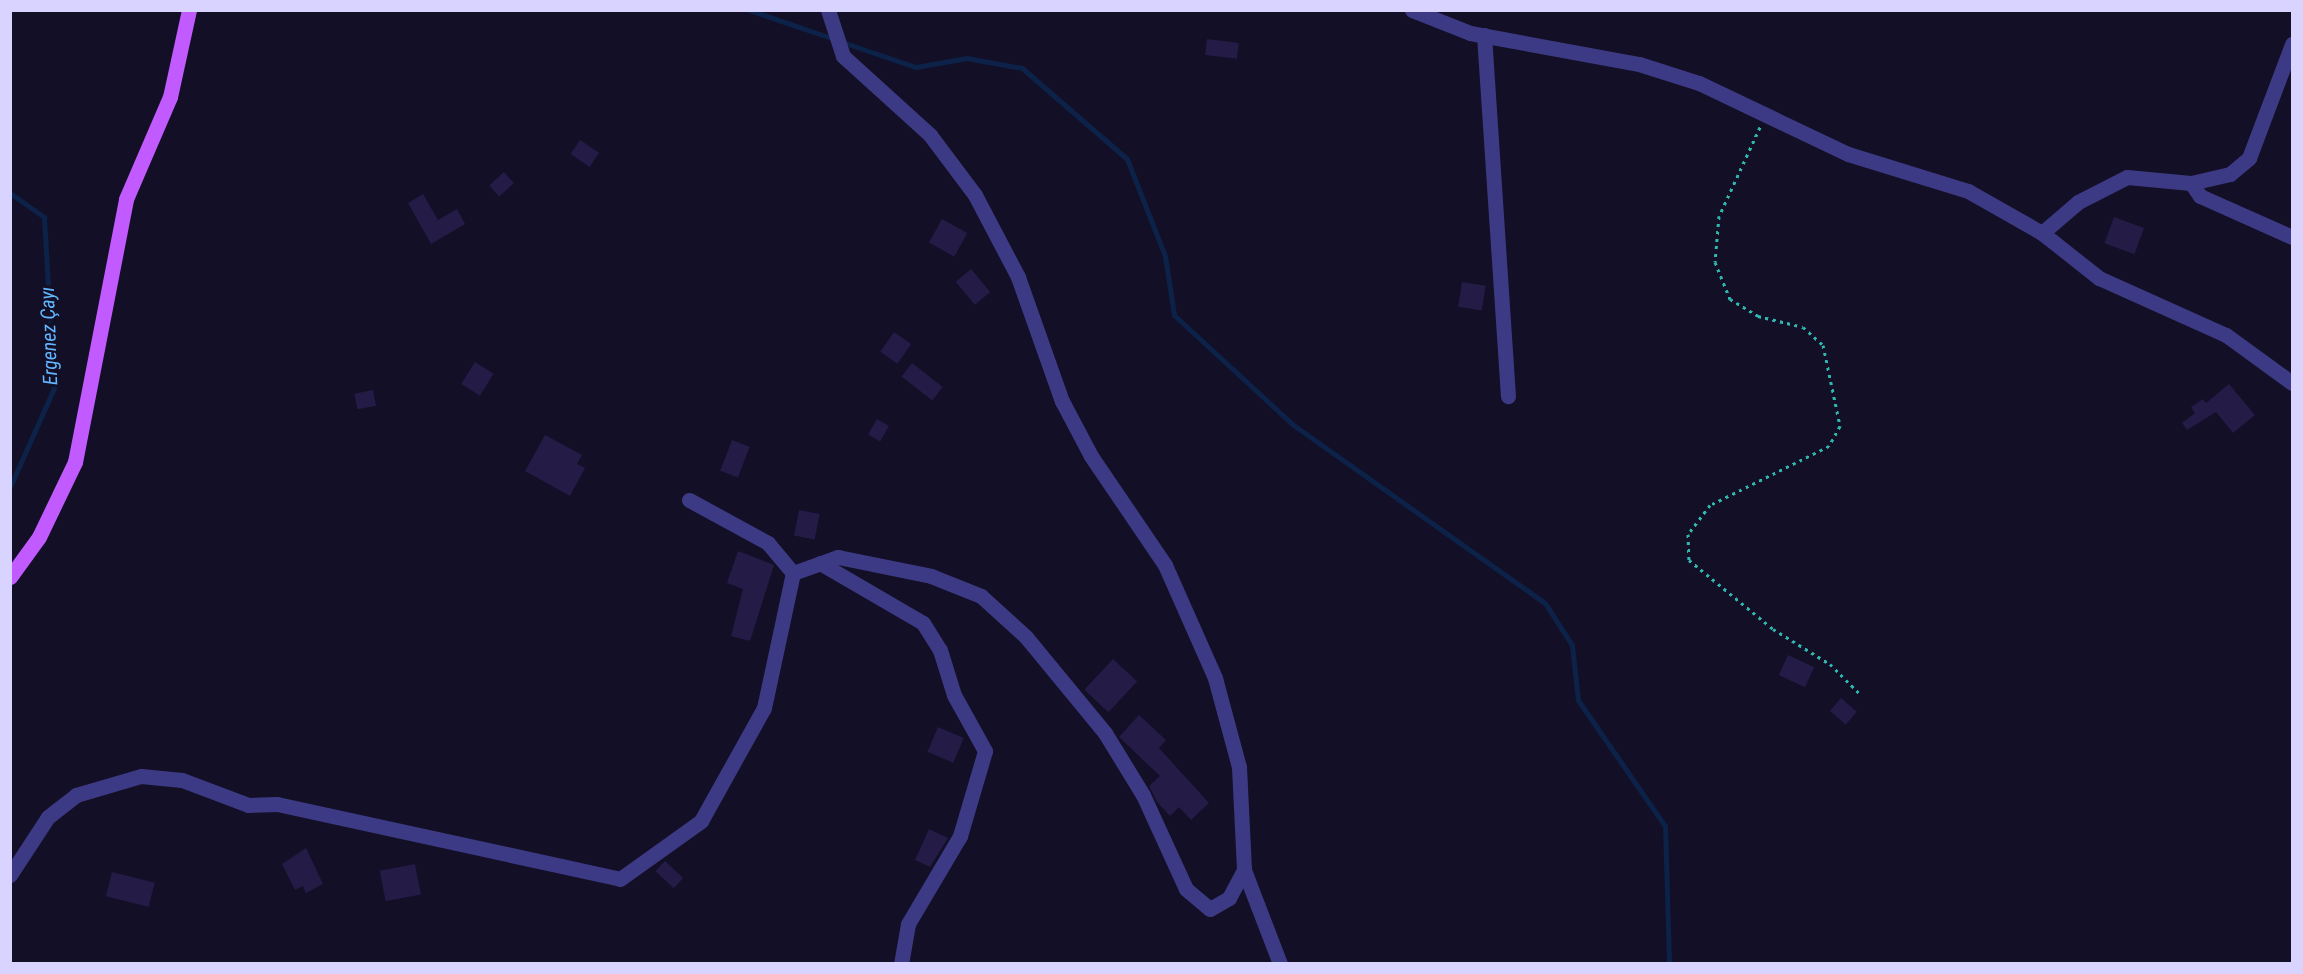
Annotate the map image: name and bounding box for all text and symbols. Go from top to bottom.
water label: Ergenez Çayı [35,286,63,386]

